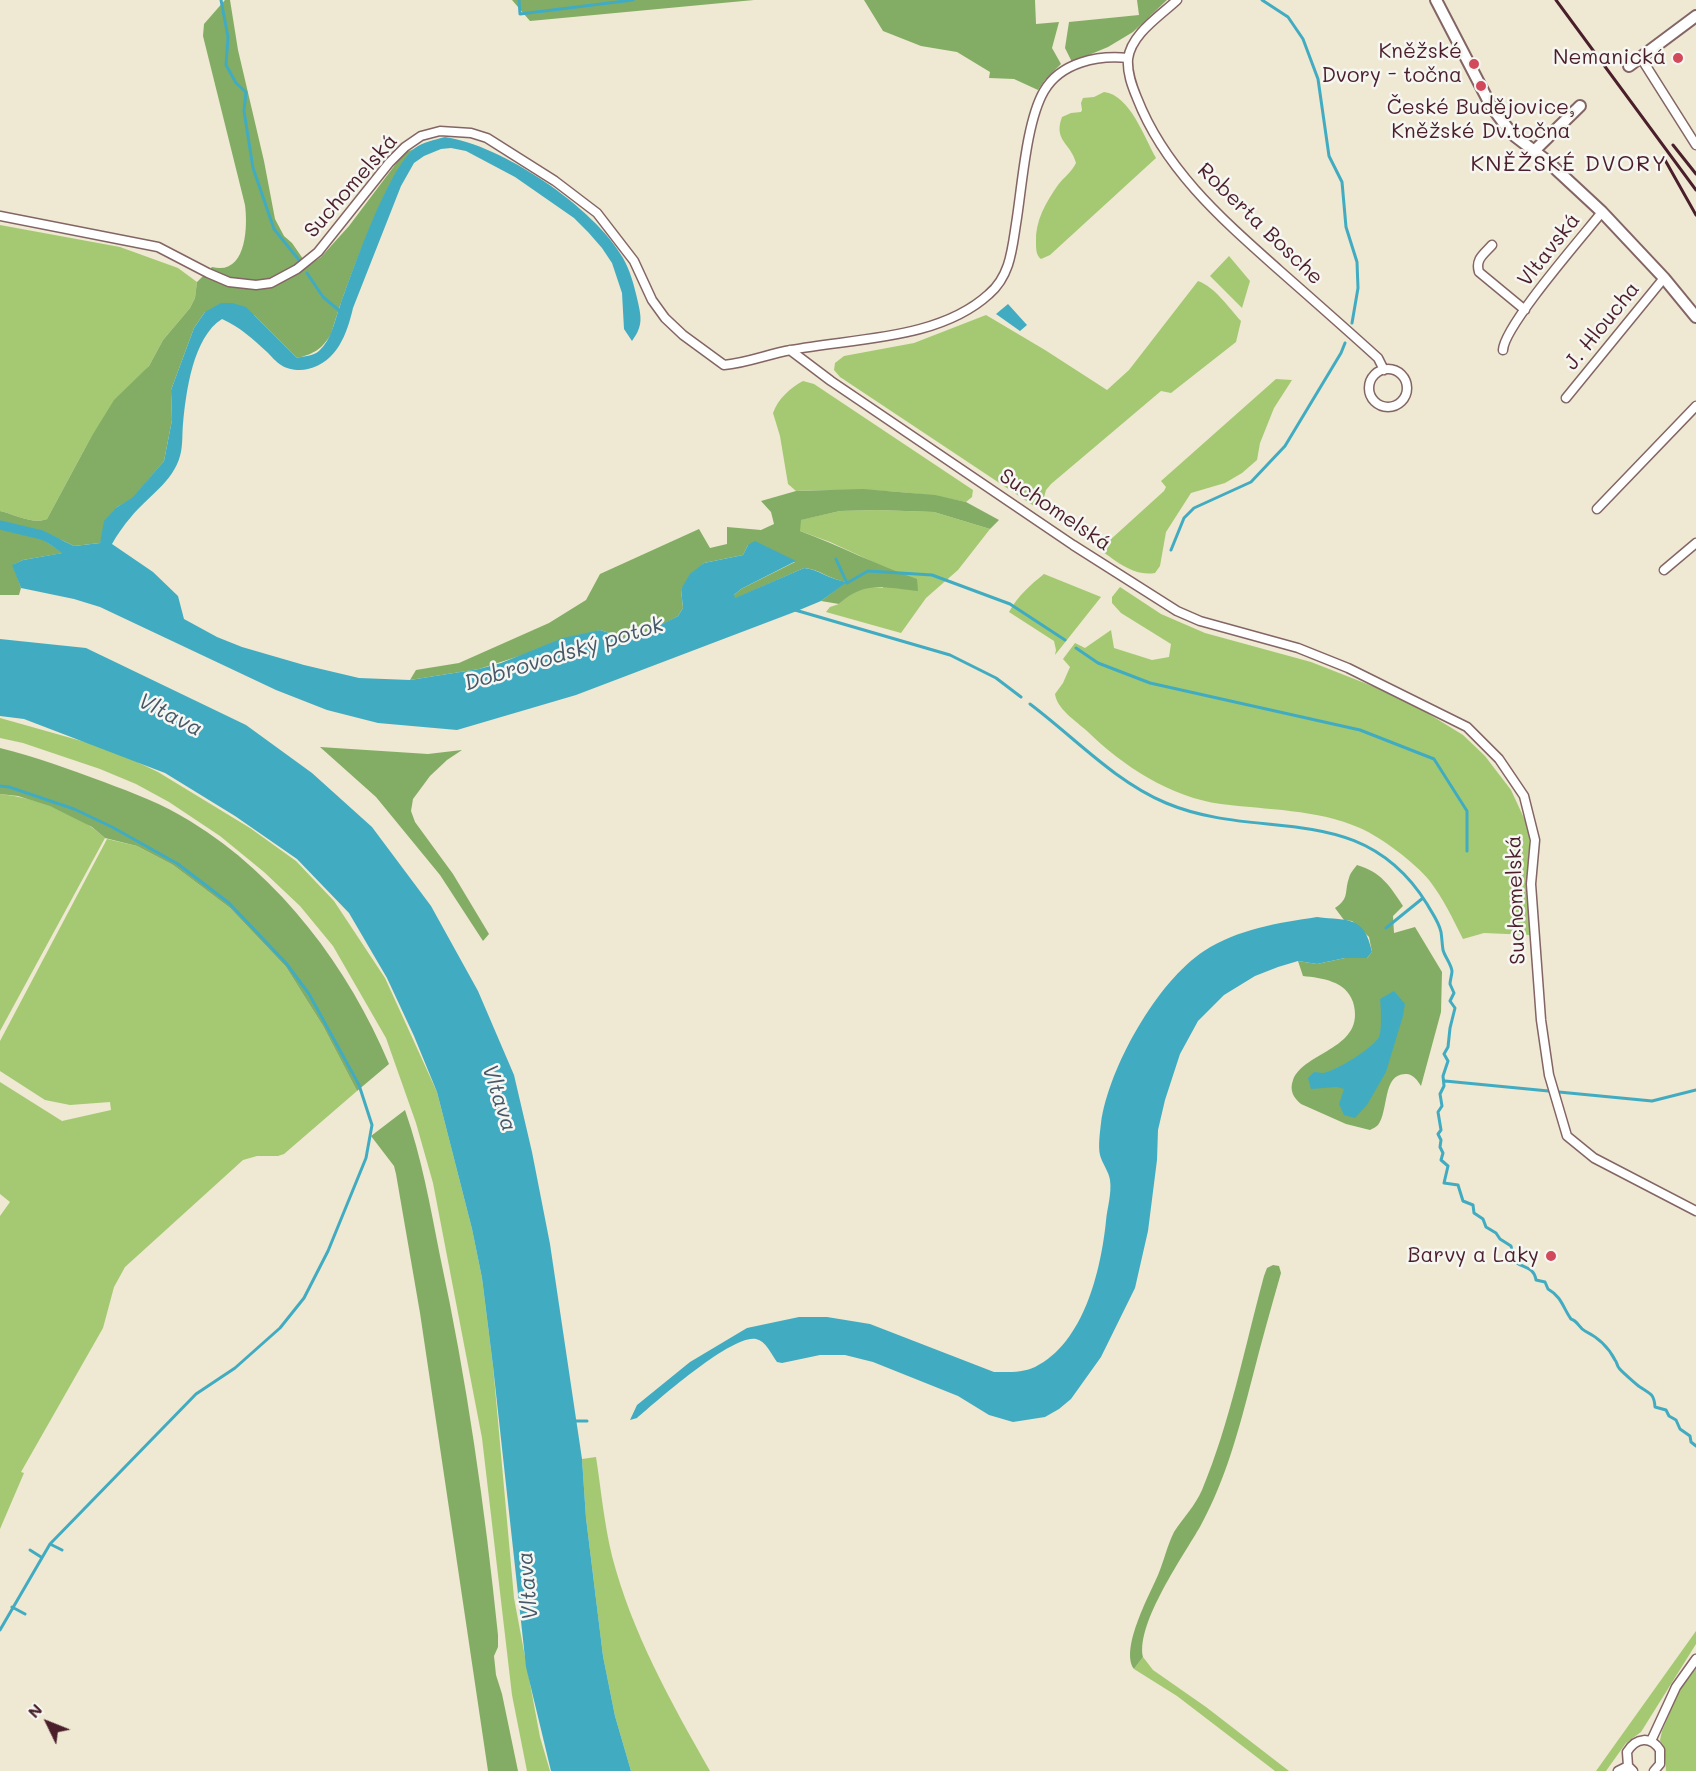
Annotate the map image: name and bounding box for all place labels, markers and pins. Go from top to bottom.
place label: Kněžské Dvory - točna [1321,39,1462,89]
place label: Nemanická [1553,45,1666,71]
marker: Nemanická [1671,51,1685,65]
marker: Kněžské Dvory - točna [1467,57,1481,71]
marker: České Budějovice, Kněžské Dv.točna [1474,79,1488,93]
place label: České Budějovice, Kněžské Dv.točna [1387,95,1575,145]
place label: Barvy a Laky [1407,1243,1539,1269]
marker: Barvy a Laky [1544,1249,1558,1263]

